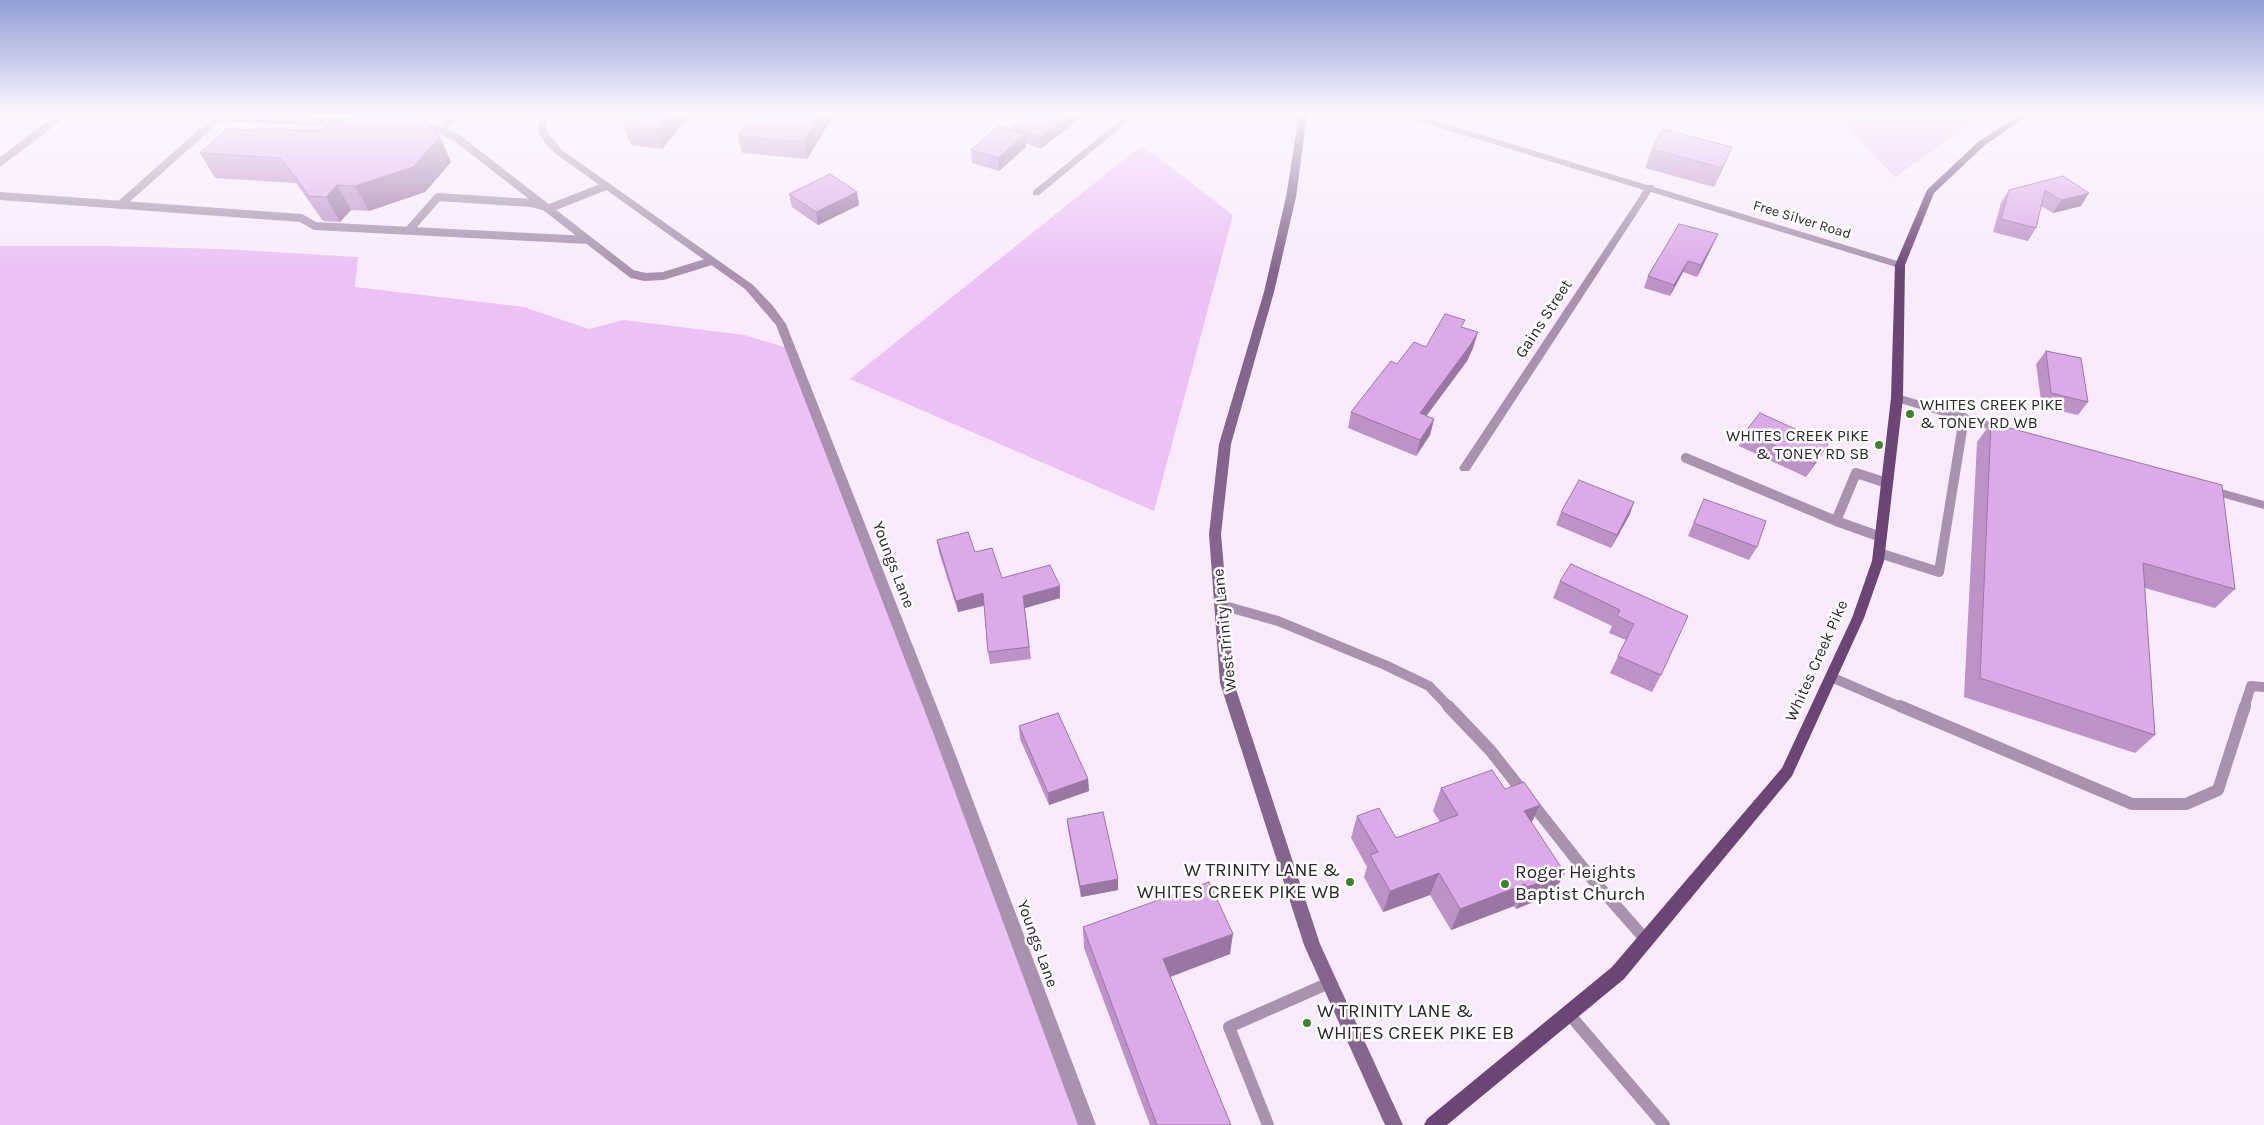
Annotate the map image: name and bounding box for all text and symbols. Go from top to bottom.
street label: Free Silver Road [1751,197,1853,243]
street label: Gains Street [1512,276,1576,362]
place label: WHITES CREEK PIKE & TONEY RD WB [1920,395,2063,433]
marker: WHITES CREEK PIKE & TONEY RD WB [1904,408,1916,420]
place label: WHITES CREEK PIKE & TONEY RD SB [1726,426,1869,464]
marker: WHITES CREEK PIKE & TONEY RD SB [1873,439,1885,451]
street label: Youngs Lane [868,519,918,611]
street label: West Trinity Lane [1209,568,1241,692]
street label: Whites Creek Pike [1782,597,1852,725]
place label: W TRINITY LANE & WHITES CREEK PIKE WB [1137,860,1340,904]
place label: Roger Heights Baptist Church [1515,862,1646,906]
marker: W TRINITY LANE & WHITES CREEK PIKE WB [1344,876,1356,888]
marker: Roger Heights Baptist Church [1499,878,1511,890]
street label: Youngs Lane [1012,898,1062,990]
place label: W TRINITY LANE & WHITES CREEK PIKE EB [1317,1001,1514,1045]
marker: W TRINITY LANE & WHITES CREEK PIKE EB [1301,1017,1313,1029]

